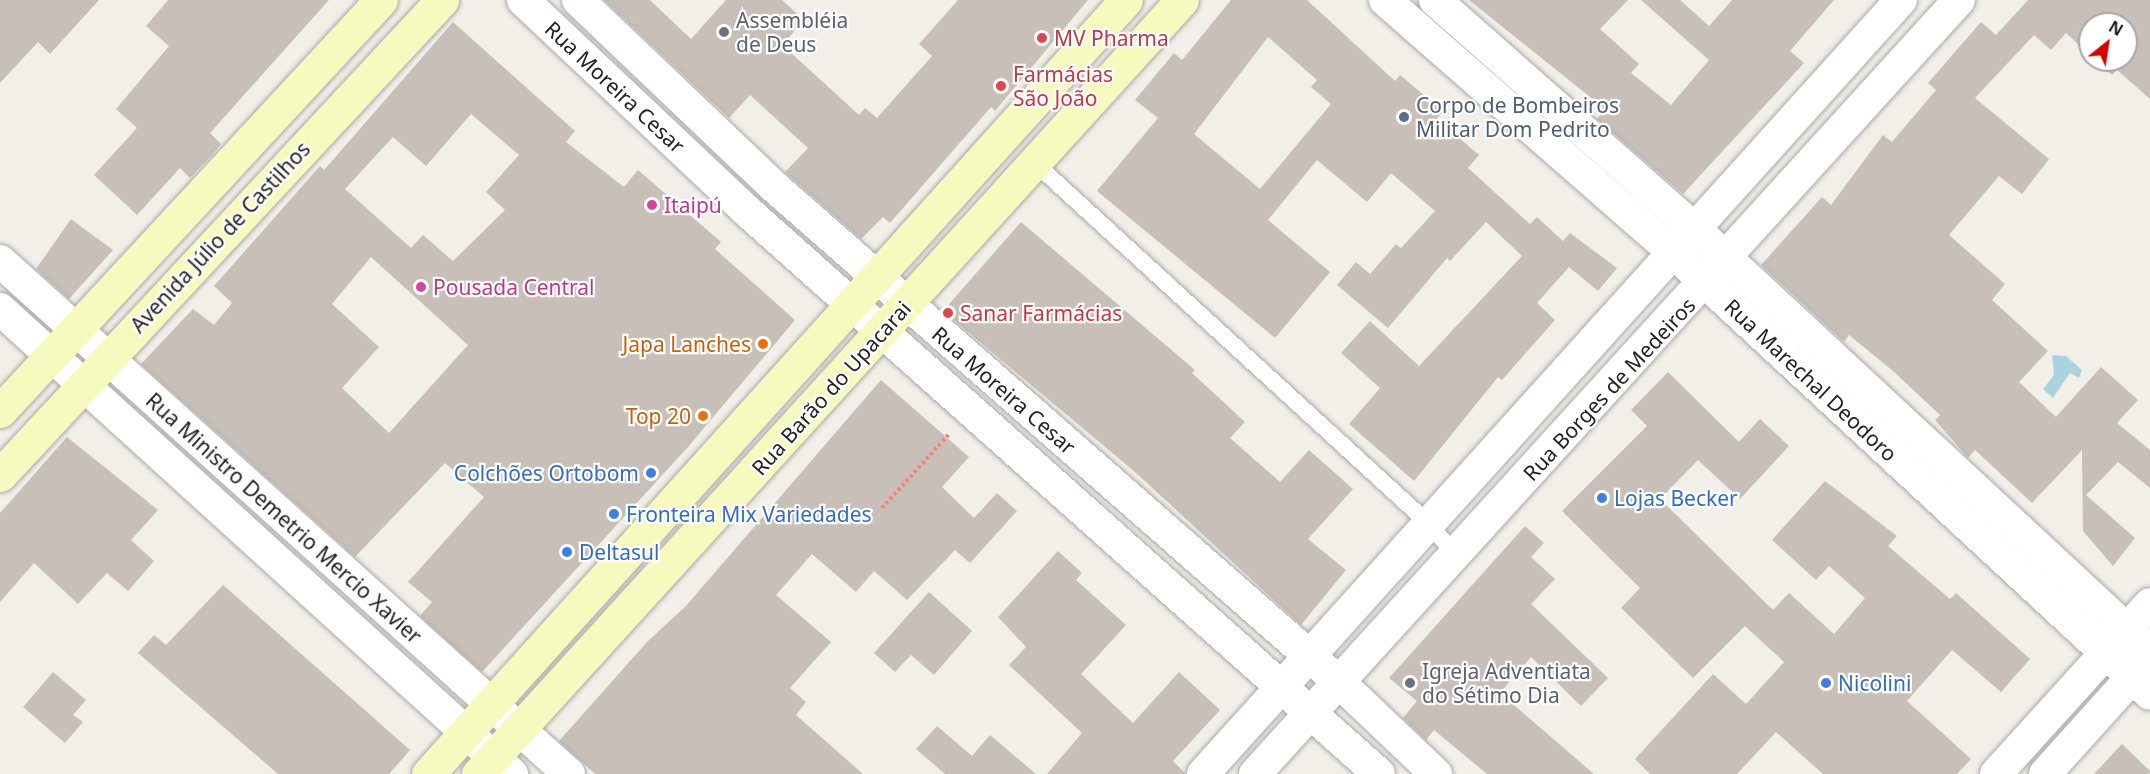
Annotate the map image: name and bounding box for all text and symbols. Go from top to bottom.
place label: Assembléia de Deus [736,7,848,57]
north arrow [2078,12,2138,72]
text: N [2105,15,2127,41]
street label: Rua Moreira Cesar [540,16,690,158]
marker: Assembléia de Deus [717,25,731,39]
place label: MV Pharma [1054,25,1169,51]
marker: MV Pharma [1035,31,1049,45]
place label: Farmácias São João [1013,61,1113,111]
marker: Farmácias São João [994,79,1008,93]
place label: Corpo de Bombeiros Militar Dom Pedrito [1416,92,1619,142]
marker: Corpo de Bombeiros Militar Dom Pedrito [1397,110,1411,124]
street label: Avenida Júlio de Castilhos [125,136,315,338]
place label: Itaipú [664,192,722,218]
marker: Itaipú [645,198,659,212]
place label: Pousada Central [433,274,595,300]
marker: Pousada Central [414,280,428,294]
street label: Rua Borges de Medeiros [1518,292,1700,486]
street label: Rua Marechal Deodoro [1720,294,1902,466]
street label: Rua Barão do Upacarai [746,296,916,480]
place label: Sanar Farmácias [960,300,1122,326]
marker: Sanar Farmácias [941,306,955,320]
street label: Rua Moreira Cesar [927,321,1081,459]
place label: Japa Lanches [623,331,751,357]
marker: Japa Lanches [756,337,770,351]
street label: Rua Ministro Demetrio Mercio Xavier [141,387,427,649]
place label: Top 20 [626,403,691,429]
marker: Top 20 [696,409,710,423]
place label: Colchões Ortobom [454,460,639,486]
marker: Colchões Ortobom [644,466,658,480]
place label: Lojas Becker [1614,485,1738,511]
marker: Lojas Becker [1595,491,1609,505]
place label: Fronteira Mix Variedades [626,501,872,527]
marker: Fronteira Mix Variedades [607,507,621,521]
place label: Deltasul [579,539,659,565]
marker: Deltasul [560,545,574,559]
place label: Igreja Adventiata do Sétimo Dia [1422,658,1591,708]
place label: Nicolini [1838,670,1911,696]
marker: Igreja Adventiata do Sétimo Dia [1403,676,1417,690]
marker: Nicolini [1819,676,1833,690]

